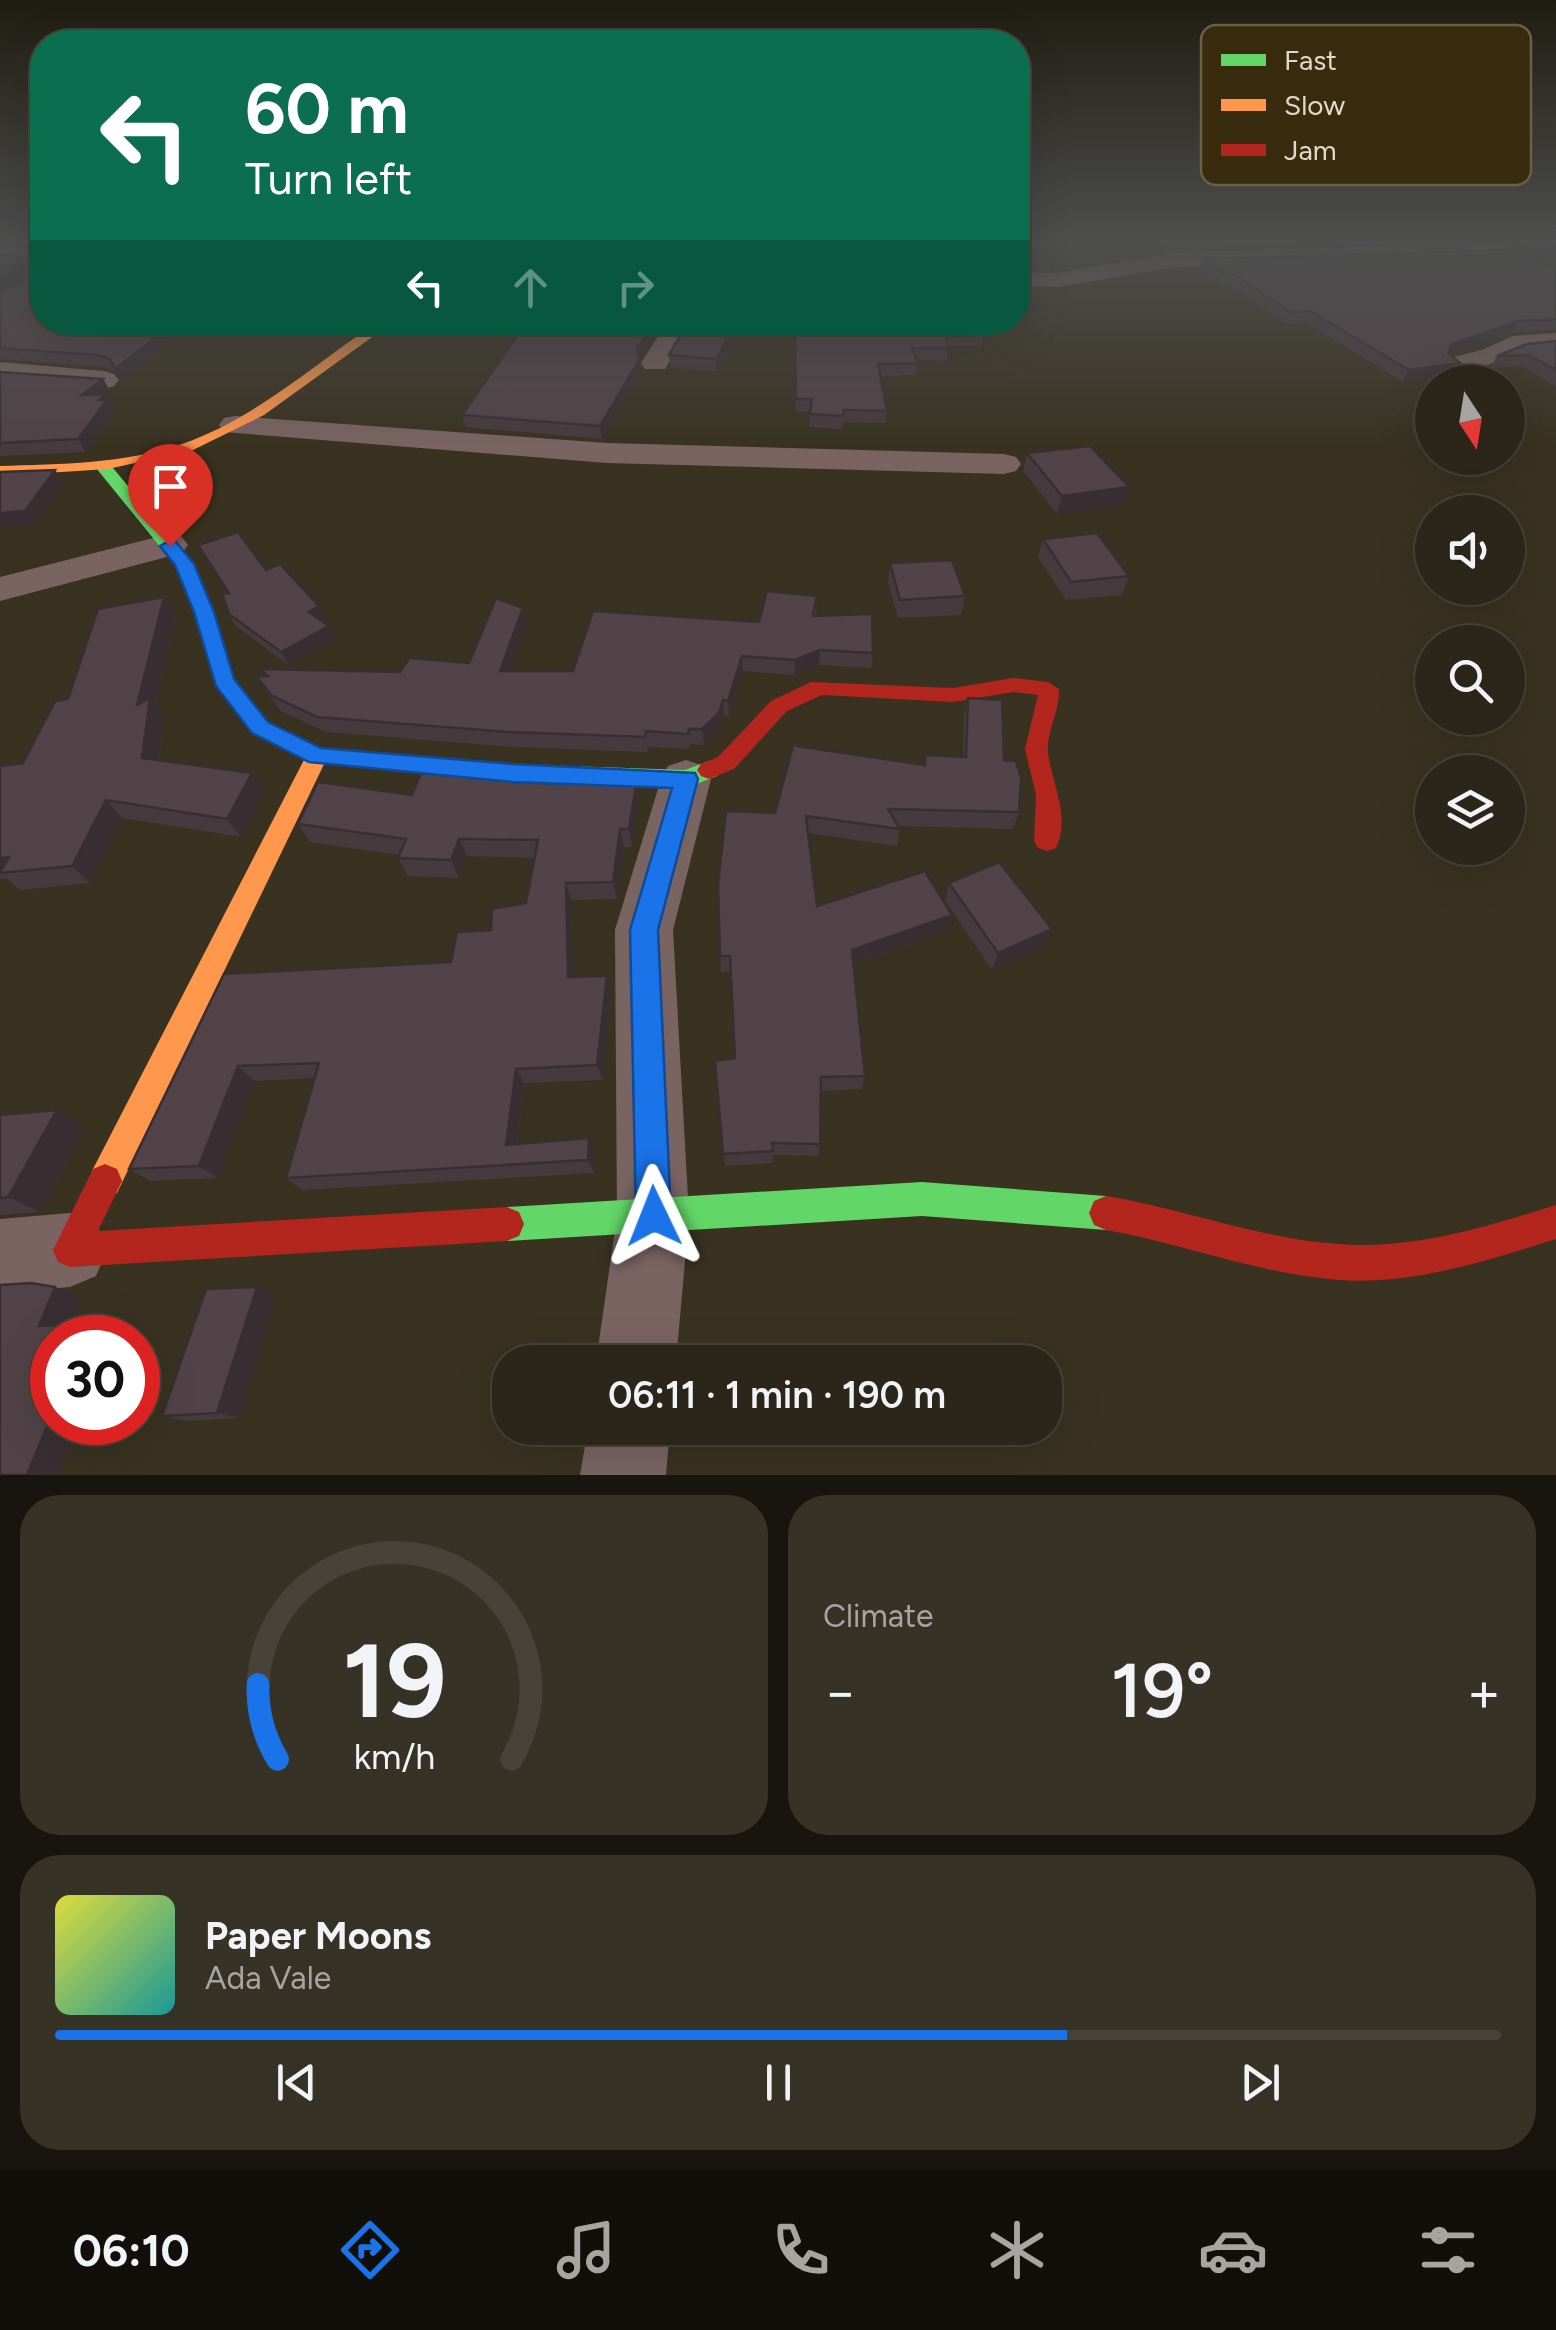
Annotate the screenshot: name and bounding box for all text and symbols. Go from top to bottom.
legend [1201,25,1531,185]
text: Fast [1284,43,1337,77]
text: 60 m [245,66,409,151]
icon: left [80,70,210,200]
text: Slow [1284,88,1345,122]
text: Jam [1284,133,1337,167]
text: Turn left [245,151,412,205]
icon: left [398,260,453,315]
icon: ahead [503,260,558,315]
icon: right [608,260,663,315]
north arrow [1415,365,1525,475]
map controls [1415,365,1525,865]
pin [128,444,213,547]
icon: arrive [143,459,198,514]
button: sound [1415,495,1525,605]
button: search [1415,625,1525,735]
button: layers [1415,755,1525,865]
position arrow [602,1164,706,1268]
speed limit sign: 30 [30,1315,160,1445]
text: 06:11 · 1 min · 190 m [608,1372,946,1418]
text: Climate [823,1597,934,1635]
text: 19 [342,1618,446,1743]
text: 19° [1111,1646,1213,1736]
text: − [823,1659,857,1725]
text: + [1467,1659,1501,1725]
text: km/h [353,1735,435,1778]
text: Paper Moons [205,1913,431,1959]
text: Ada Vale [205,1959,331,1997]
icon: previous [269,2055,324,2110]
icon: pause [751,2055,806,2110]
icon: next [1233,2055,1288,2110]
icon: directions [335,2215,405,2285]
icon: music [551,2215,621,2285]
icon: phone [766,2215,836,2285]
icon: climate [982,2215,1052,2285]
icon: car [1198,2215,1268,2285]
icon: filters [1413,2215,1483,2285]
text: 06:10 [73,2223,190,2277]

